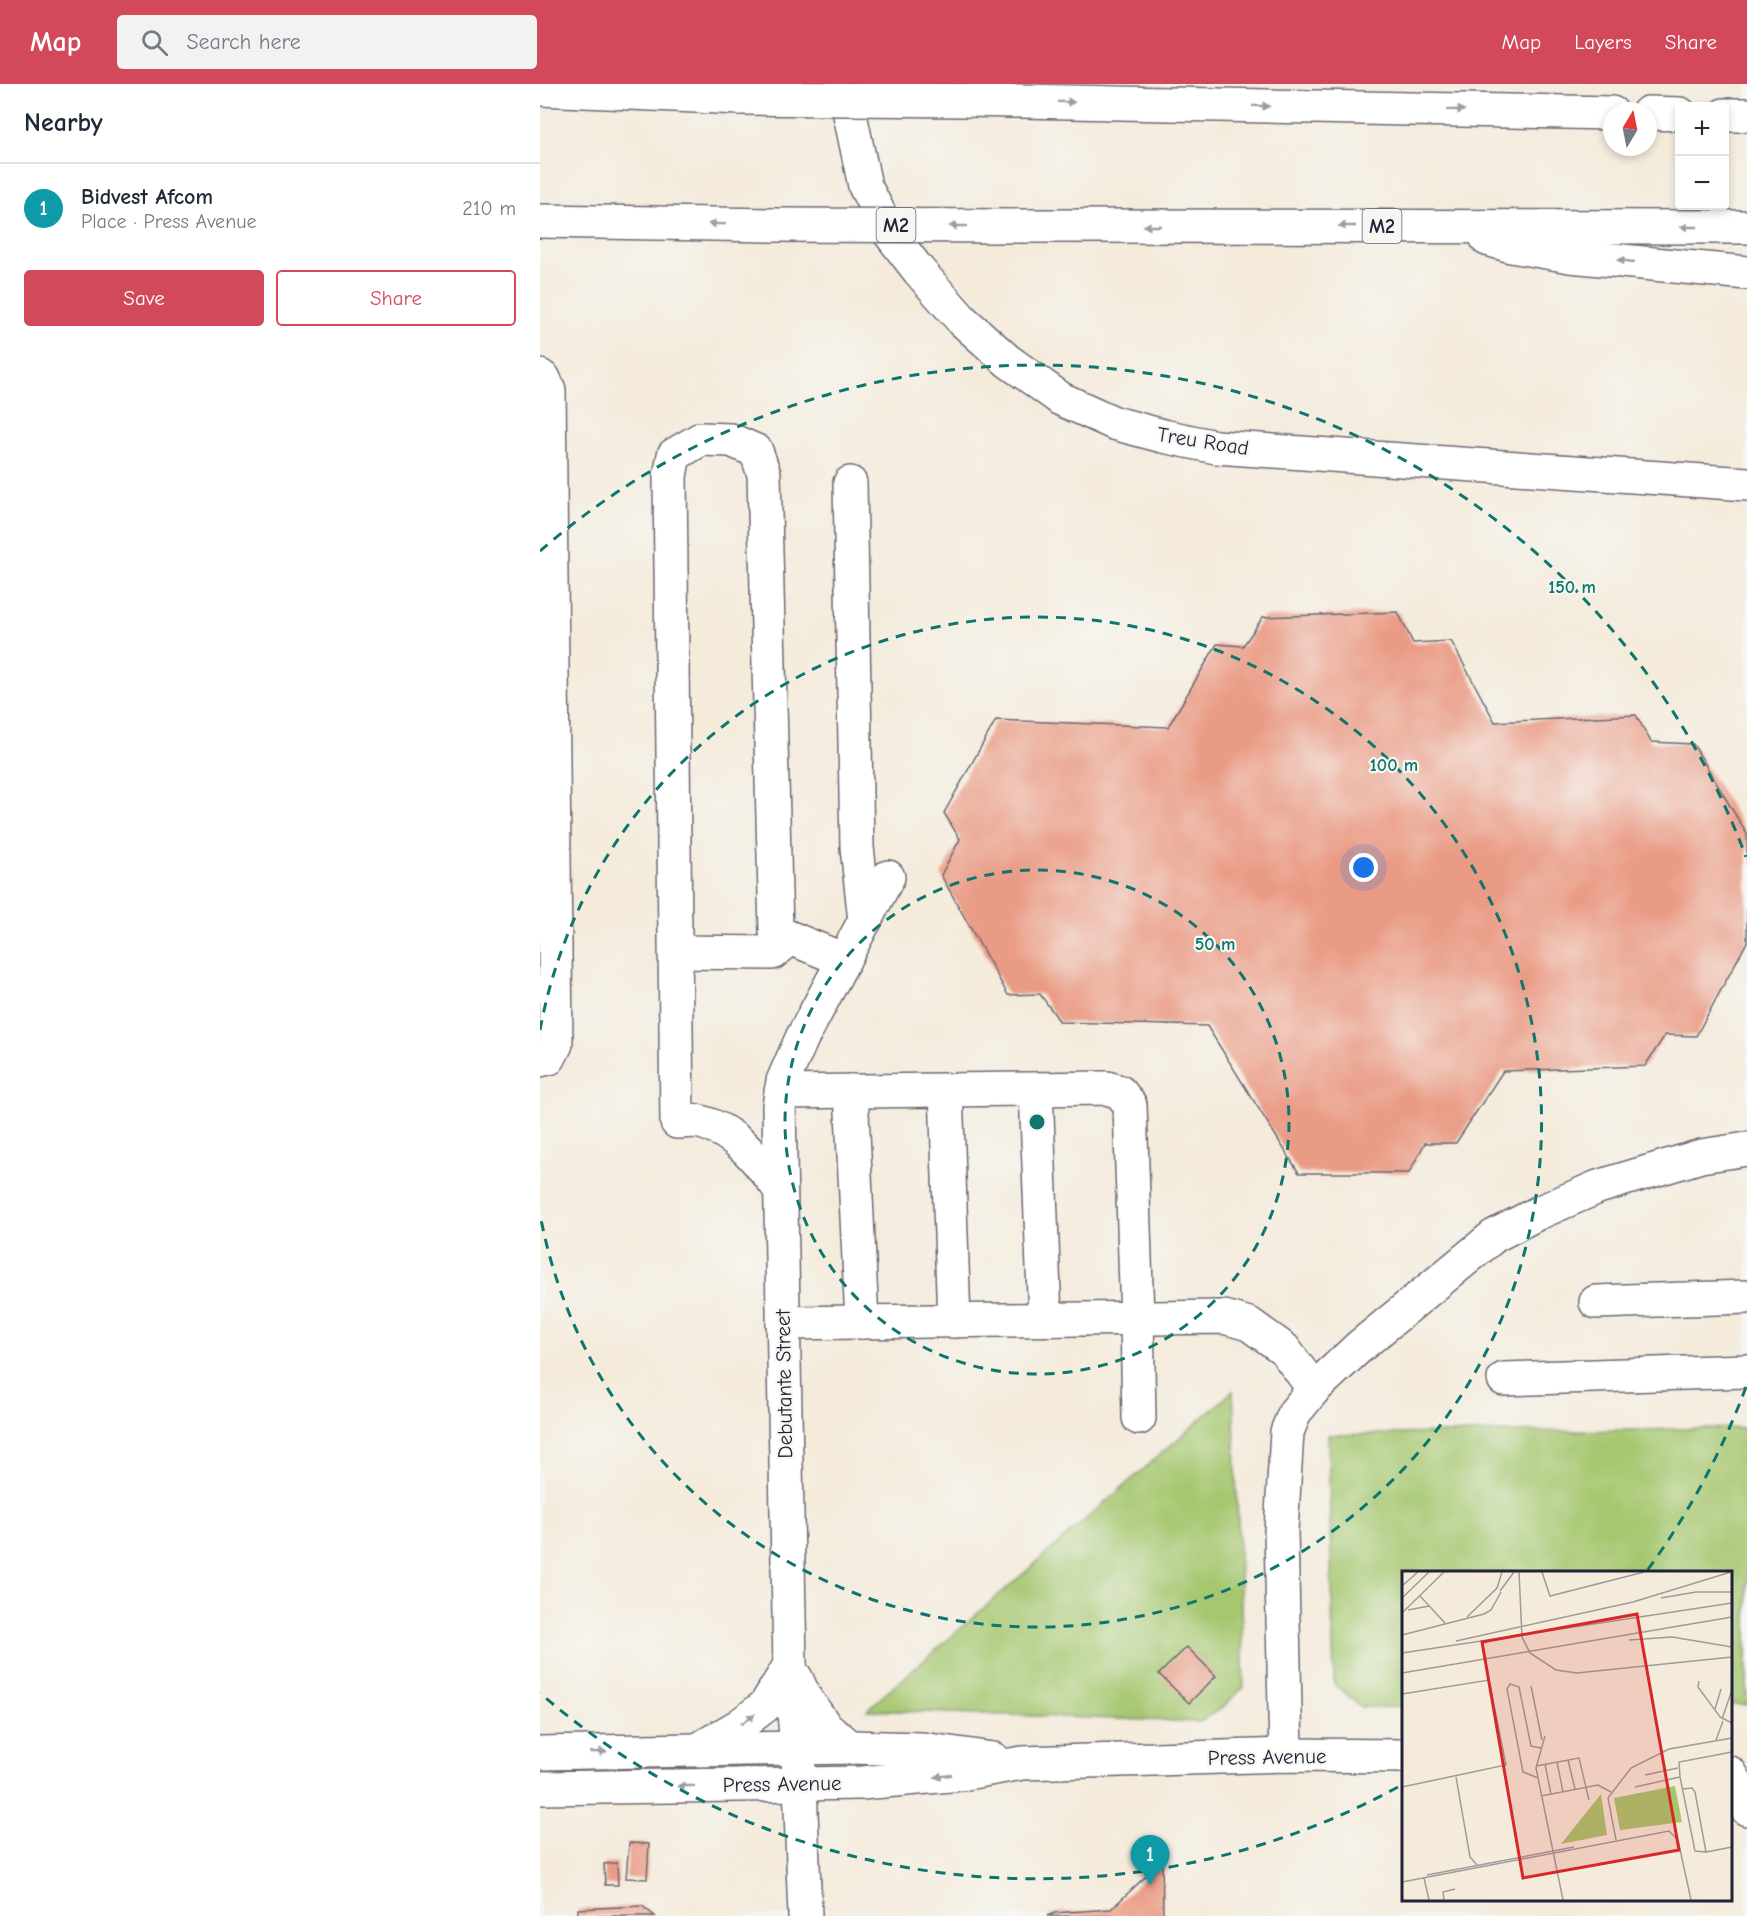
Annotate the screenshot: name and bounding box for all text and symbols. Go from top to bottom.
search box [117,15,537,69]
text: Map [30,26,81,58]
icon: search [138,26,171,59]
text: Search here [186,29,301,55]
text: Map [1502,30,1541,54]
text: Layers [1574,30,1632,54]
text: Share [1665,30,1717,54]
one-way arrow [1057,98,1076,107]
one-way arrow [1252,101,1271,111]
north arrow [1603,102,1657,156]
map controls [1675,102,1729,210]
button: + [1675,102,1729,156]
one-way arrow [1447,105,1466,115]
text: Nearby [24,108,103,138]
button: − [1675,156,1729,210]
text: Bidvest Afcom [81,184,213,210]
text: 1 [40,197,47,220]
text: 210 m [462,197,516,220]
road number: M2 [876,208,916,242]
road number: M2 [1362,209,1402,243]
text: Place · Press Avenue [81,210,256,233]
one-way arrow [707,219,726,229]
one-way arrow [948,221,967,231]
one-way arrow [1142,221,1161,231]
one-way arrow [1337,221,1356,231]
one-way arrow [1679,222,1698,232]
one-way arrow [1616,256,1635,266]
button: Save [24,270,264,326]
button: Share [276,270,516,326]
street label: Treu Road [1155,422,1251,460]
text: 150 m [1548,577,1596,598]
text: 100 m [1370,755,1418,776]
your location [1349,853,1378,882]
text: 50 m [1195,934,1235,955]
centre of rings [1027,1112,1047,1132]
street label: Debutante Street [771,1308,797,1459]
inset map [1402,1571,1732,1901]
one-way arrow [740,1713,756,1725]
street label: Press Avenue [1207,1744,1327,1770]
one-way arrow [589,1747,608,1756]
street label: Press Avenue [722,1771,842,1797]
one-way arrow [934,1772,953,1781]
one-way arrow [676,1781,695,1790]
pin: 1 [1130,1836,1170,1885]

